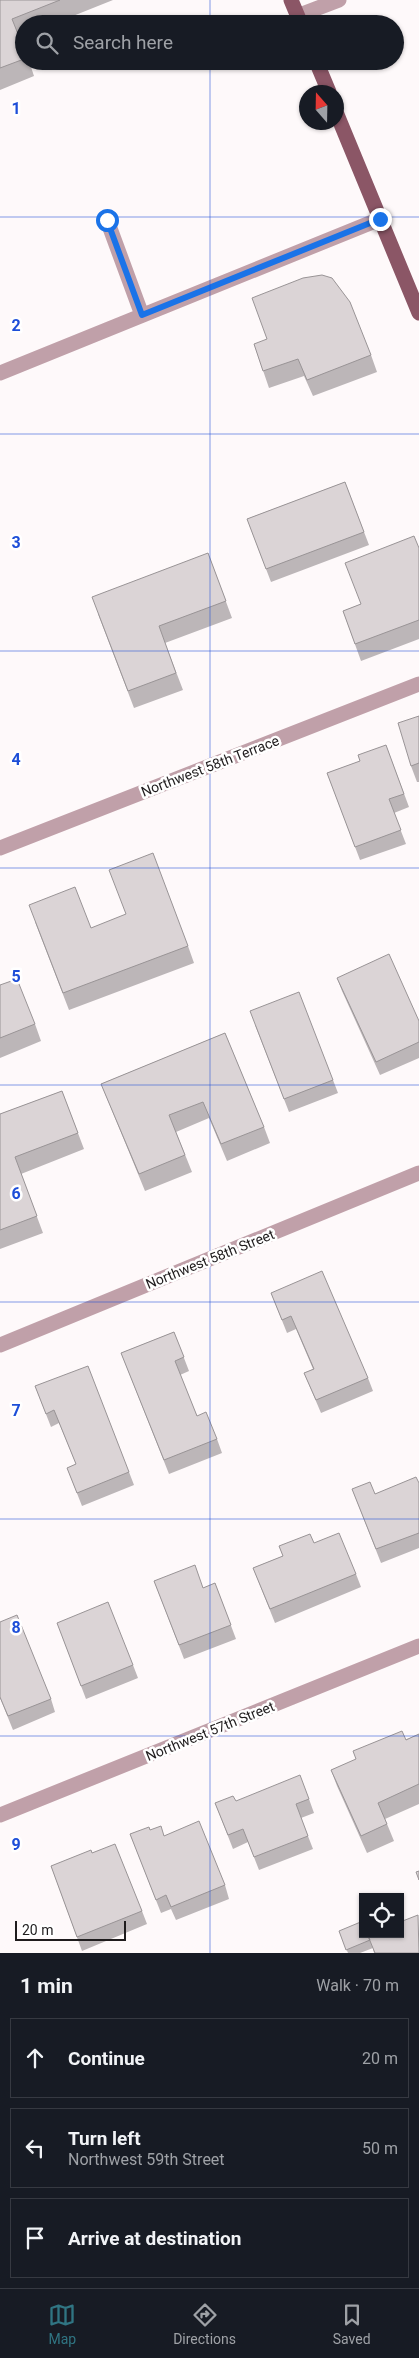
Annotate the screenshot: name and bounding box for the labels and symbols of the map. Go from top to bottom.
north arrow [299,85,344,130]
text: 1 [11,99,21,118]
route end [369,208,392,231]
route start [96,209,119,232]
text: 2 [11,316,21,335]
text: 3 [11,533,21,552]
street label: Northwest 58th Terrace [139,732,281,800]
text: 4 [11,750,21,769]
text: 5 [11,967,21,986]
text: 6 [11,1184,21,1203]
street label: Northwest 58th Street [143,1226,277,1292]
text: 7 [11,1401,21,1420]
text: 8 [11,1618,21,1637]
street label: Northwest 57th Street [143,1698,277,1764]
text: 9 [11,1835,21,1854]
scale bar [15,1918,126,1941]

